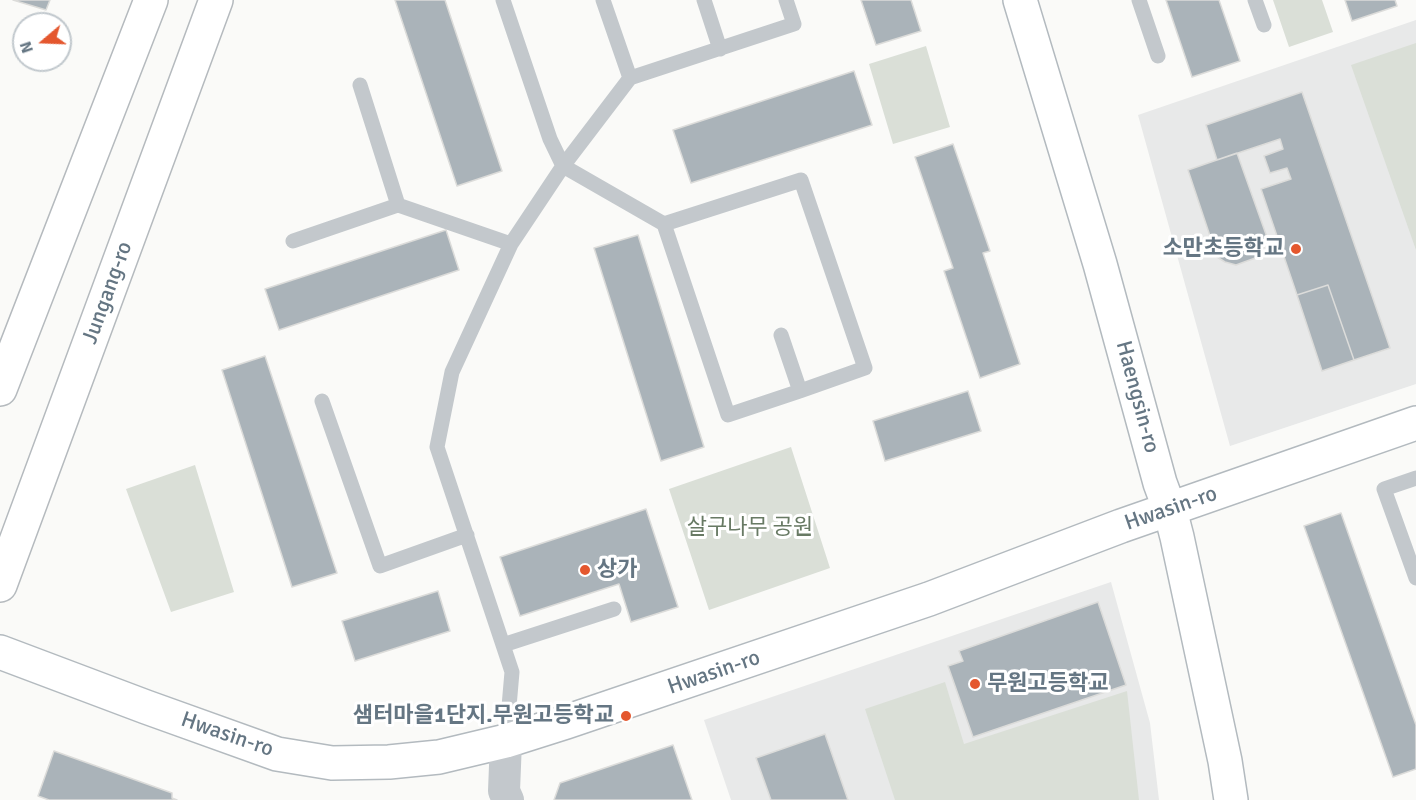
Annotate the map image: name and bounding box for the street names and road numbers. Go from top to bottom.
street label: Jungang-ro [77,238,139,348]
street label: Haengsin-ro [1109,338,1165,456]
street label: Hwasin-ro [1121,481,1221,537]
street label: Hwasin-ro [664,645,764,701]
street label: Hwasin-ro [177,707,277,763]

